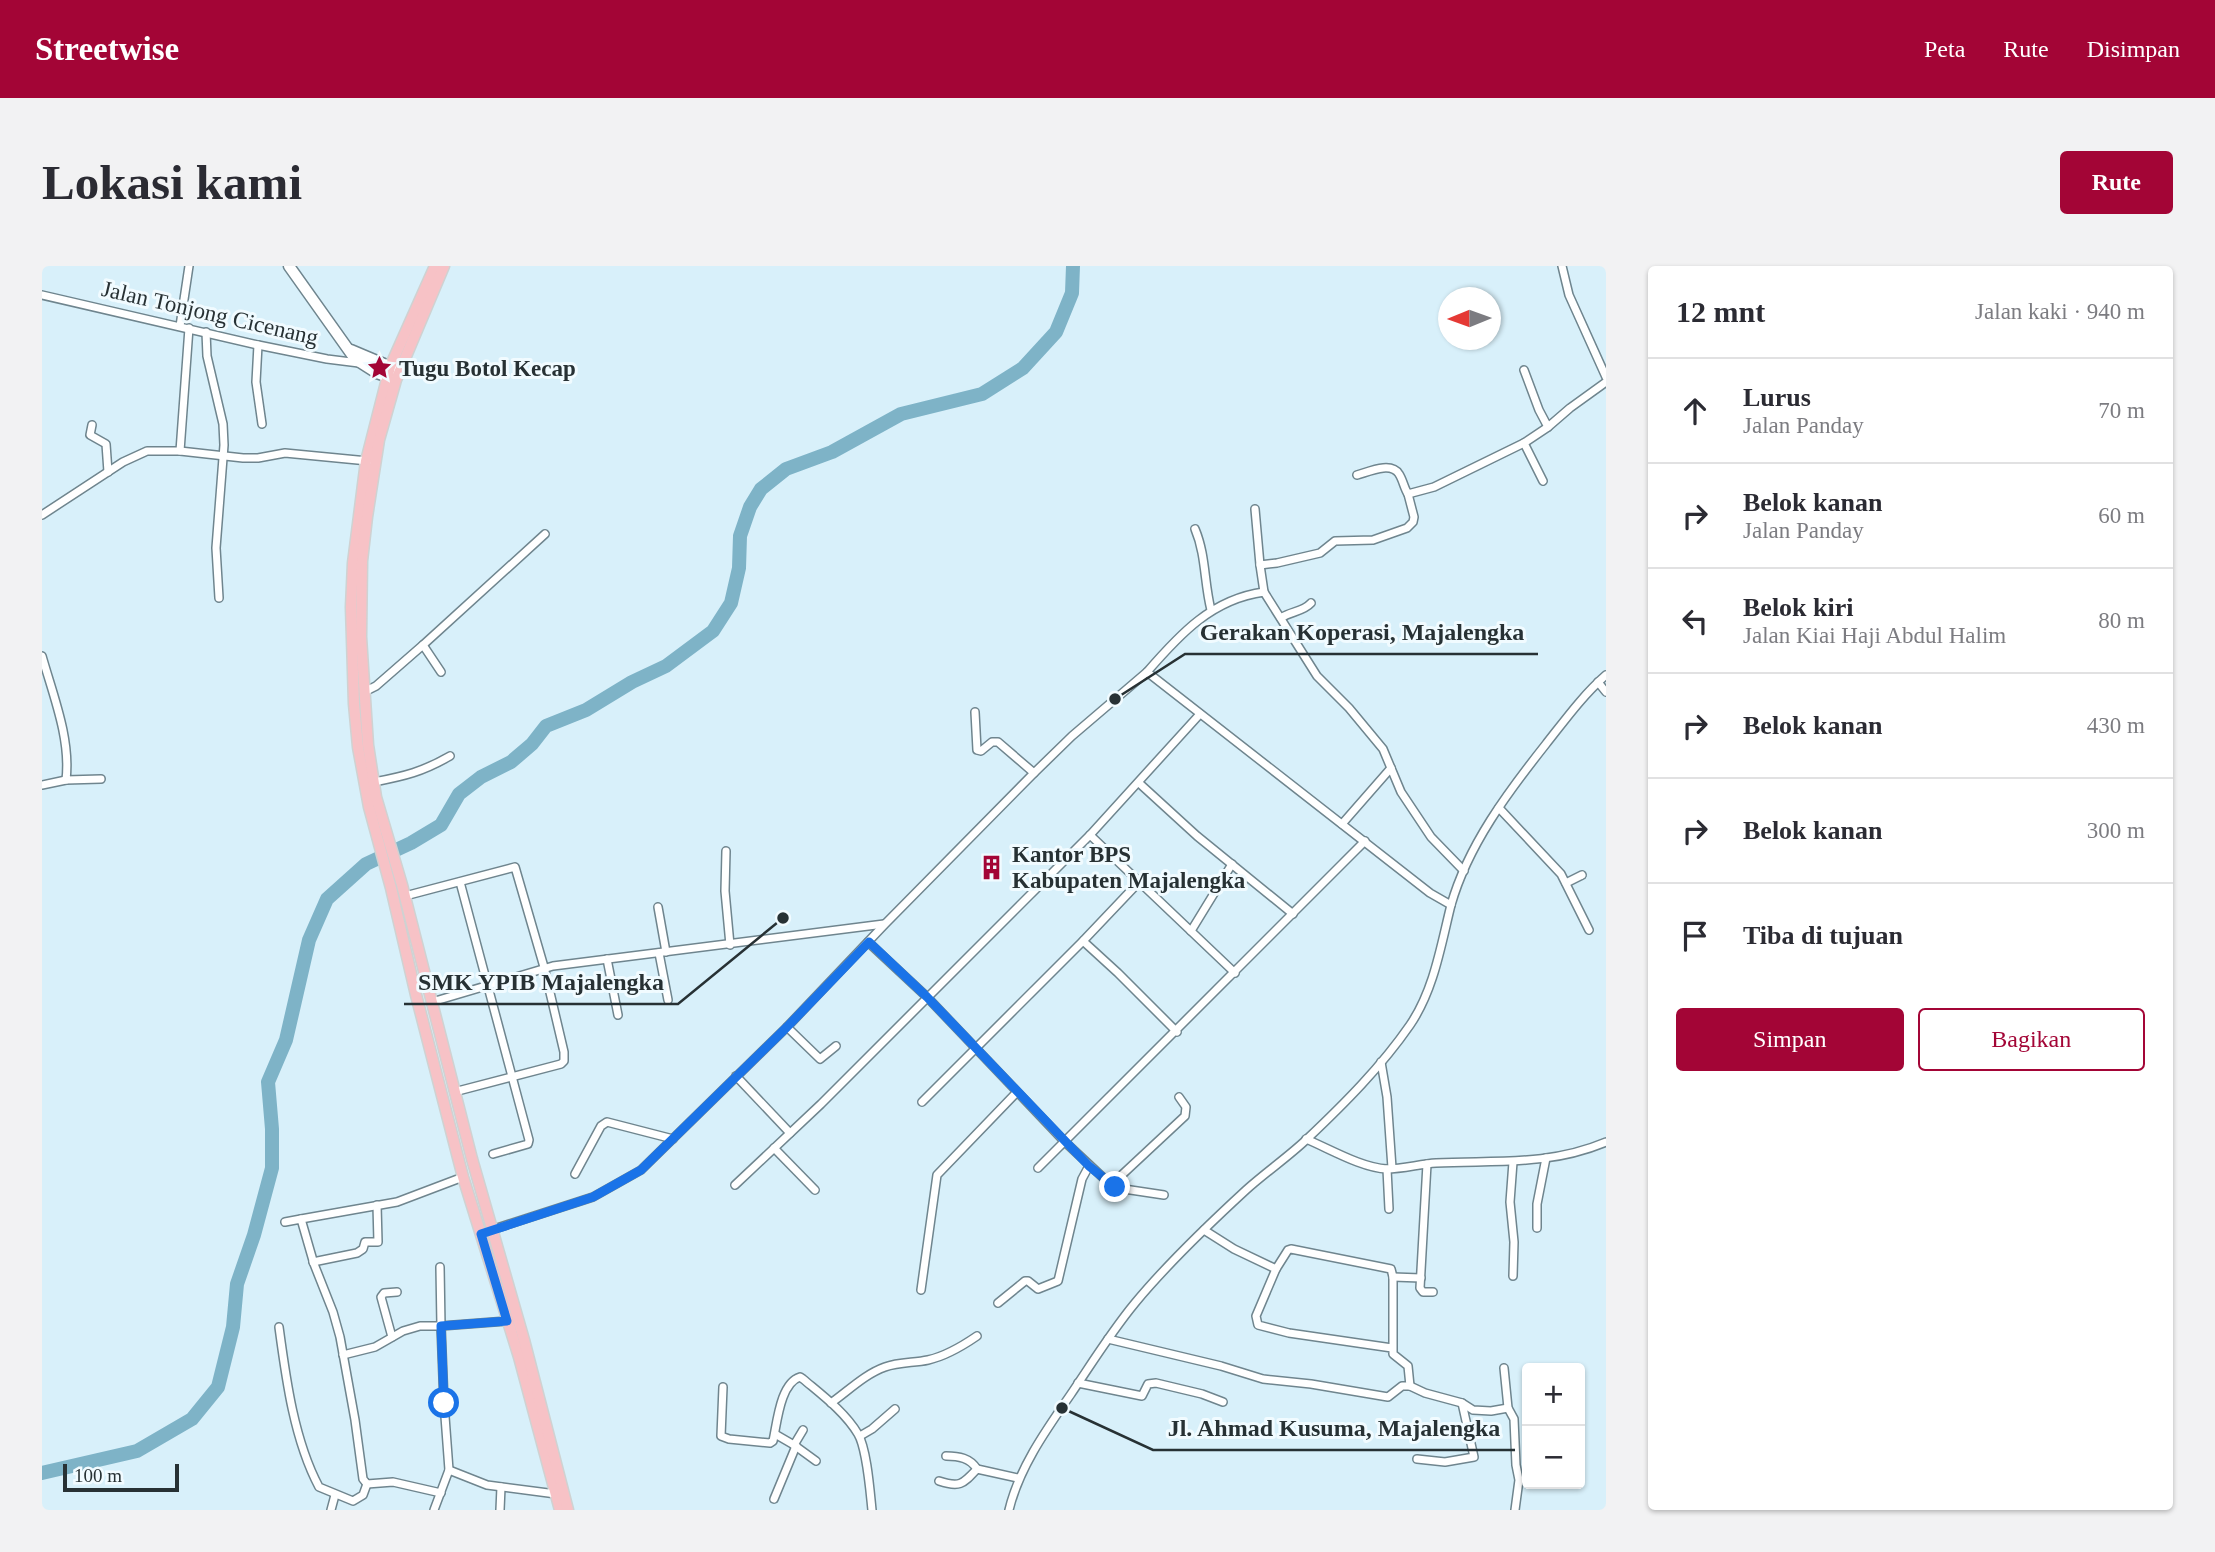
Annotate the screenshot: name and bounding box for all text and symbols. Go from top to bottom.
text: Streetwise [35,31,179,67]
text: Peta [1924,36,1965,62]
text: Rute [2003,36,2049,62]
text: Disimpan [2087,36,2180,62]
button: Rute [2060,151,2173,214]
text: Lokasi kami [42,155,302,210]
street label: Jalan Tonjong Cicenang [99,276,321,350]
north arrow [1438,287,1501,350]
text: 12 mnt [1676,295,1765,328]
text: Jalan kaki · 940 m [1975,299,2145,324]
place icon: Tugu Botol Kecap [365,354,393,382]
place label: Tugu Botol Kecap [399,356,576,381]
text: Lurus [1743,383,1811,412]
icon: ahead [1676,392,1714,430]
text: 70 m [2098,398,2145,423]
text: Jalan Panday [1743,413,1864,438]
text: Belok kanan [1743,488,1882,517]
icon: right [1676,497,1714,535]
text: 60 m [2098,503,2145,528]
text: Jalan Panday [1743,518,1864,543]
text: Belok kiri [1743,593,1854,622]
icon: left [1676,602,1714,640]
text: 80 m [2098,608,2145,633]
callout: Gerakan Koperasi, Majalengka [1185,609,1538,654]
text: Gerakan Koperasi, Majalengka [1200,619,1524,645]
text: Jalan Kiai Haji Abdul Halim [1743,623,2006,648]
icon: right [1676,707,1714,745]
text: Belok kanan [1743,711,1882,740]
text: 430 m [2087,713,2145,738]
icon: right [1676,812,1714,850]
text: Belok kanan [1743,816,1882,845]
text: 300 m [2087,818,2145,843]
place label: Kantor BPS Kabupaten Majalengka [1012,842,1246,893]
building icon: Kantor BPS Kabupaten Majalengka [978,853,1006,881]
icon: arrive [1676,917,1714,955]
text: Tiba di tujuan [1743,921,1903,950]
callout: SMK YPIB Majalengka [404,959,678,1004]
text: SMK YPIB Majalengka [418,969,664,995]
button: Simpan [1676,1008,1904,1071]
button: Bagikan [1918,1008,2145,1071]
route end [1099,1171,1130,1202]
map controls [1522,1363,1585,1489]
button: + [1522,1363,1585,1426]
route start [428,1387,459,1418]
callout: Jl. Ahmad Kusuma, Majalengka [1153,1405,1515,1450]
text: Jl. Ahmad Kusuma, Majalengka [1168,1415,1500,1441]
button: − [1522,1426,1585,1489]
scale bar [63,1461,178,1493]
text: 100 m [74,1465,122,1486]

